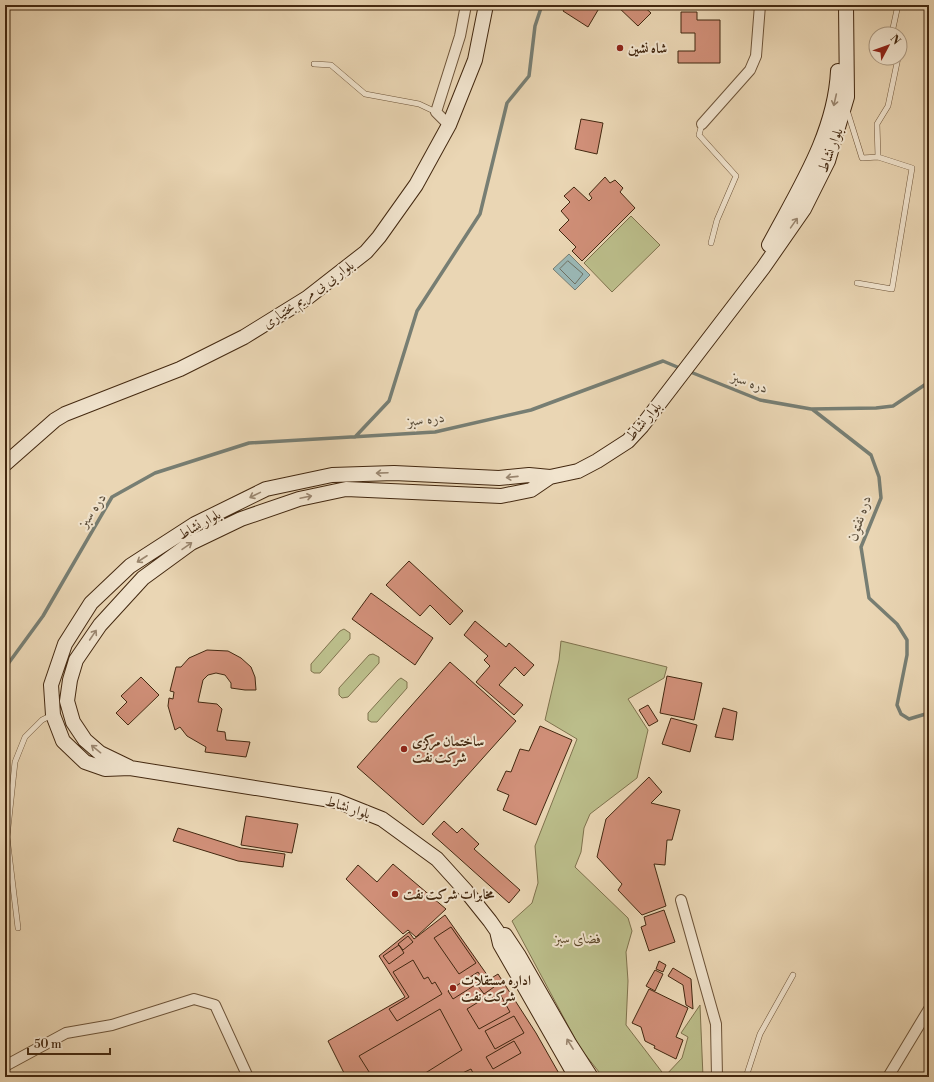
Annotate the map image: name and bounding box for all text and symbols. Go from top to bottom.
north arrow [868,26,908,66]
text: N [887,32,903,48]
place label: شاه نشین [628,40,667,58]
marker: شاه نشین [615,43,625,53]
one-way arrow [830,93,838,106]
street label: بلوار نشاط [814,125,848,175]
one-way arrow [790,217,798,228]
street label: بلوار بی بی مریم بختیاری [259,256,360,336]
water label: دره سبز [728,367,771,398]
street label: بلوار نشاط [622,398,666,445]
water label: دره سبز [405,408,446,431]
one-way arrow [376,469,389,477]
one-way arrow [506,473,519,481]
water label: دره سبز [74,489,111,532]
one-way arrow [249,492,261,499]
one-way arrow [300,493,313,501]
water label: دره نفتون [843,493,876,544]
street label: بلوار نشاط [175,506,224,544]
one-way arrow [181,542,192,550]
one-way arrow [136,555,148,563]
one-way arrow [89,630,97,641]
place label: ساختمان مرکزی شرکت نفت [412,733,484,767]
marker: ساختمان مرکزی شرکت نفت [399,744,409,754]
one-way arrow [90,745,101,753]
street label: بلوار نشاط [323,792,373,824]
place label: مخابرات شرکت نفت [403,886,495,904]
marker: مخابرات شرکت نفت [390,889,400,899]
park label: فضای سبز [554,930,601,948]
place label: اداره مستقلات شرکت نفت [461,972,531,1006]
marker: اداره مستقلات شرکت نفت [448,983,458,993]
scale bar [28,1030,110,1056]
text: 50 m [34,1037,62,1052]
one-way arrow [566,1039,574,1050]

